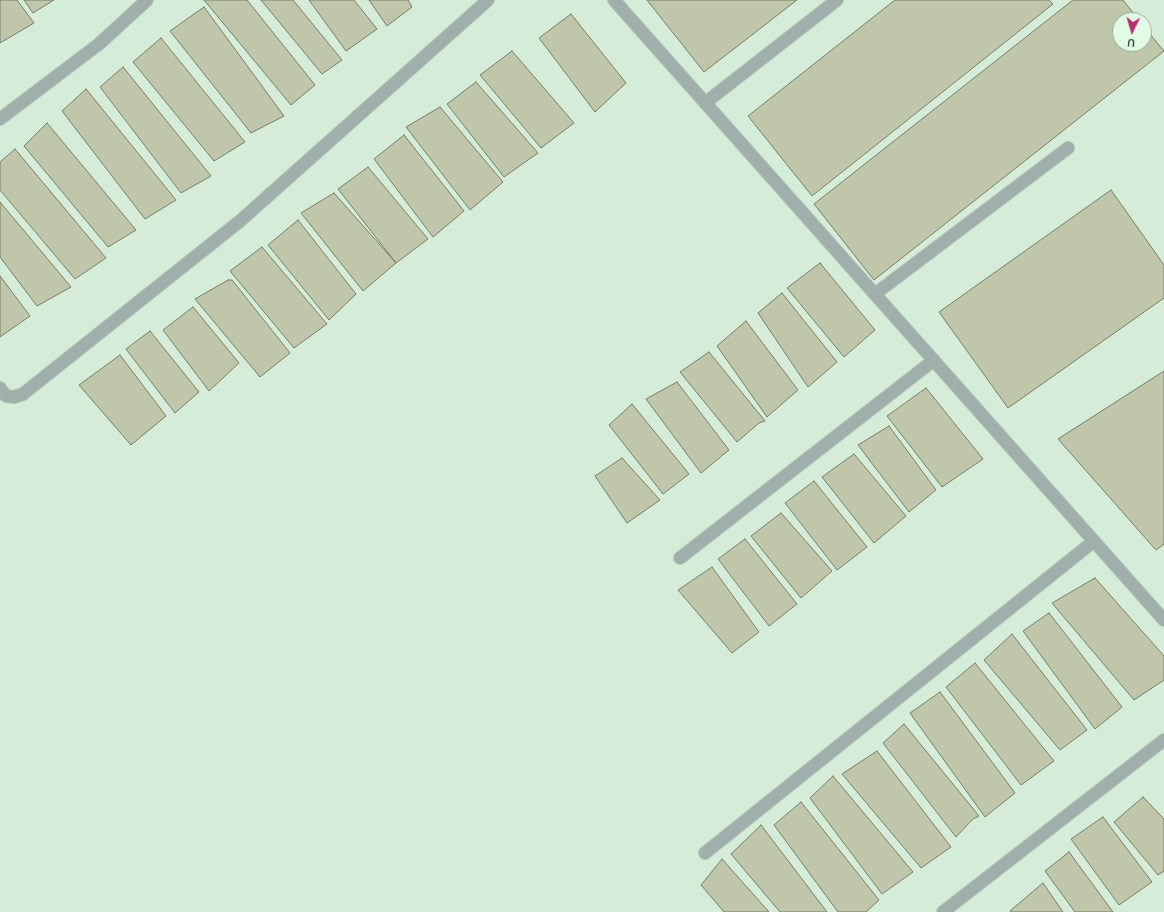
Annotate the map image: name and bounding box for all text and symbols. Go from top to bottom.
north arrow [1112,12,1152,52]
text: U [1127,36,1136,50]

